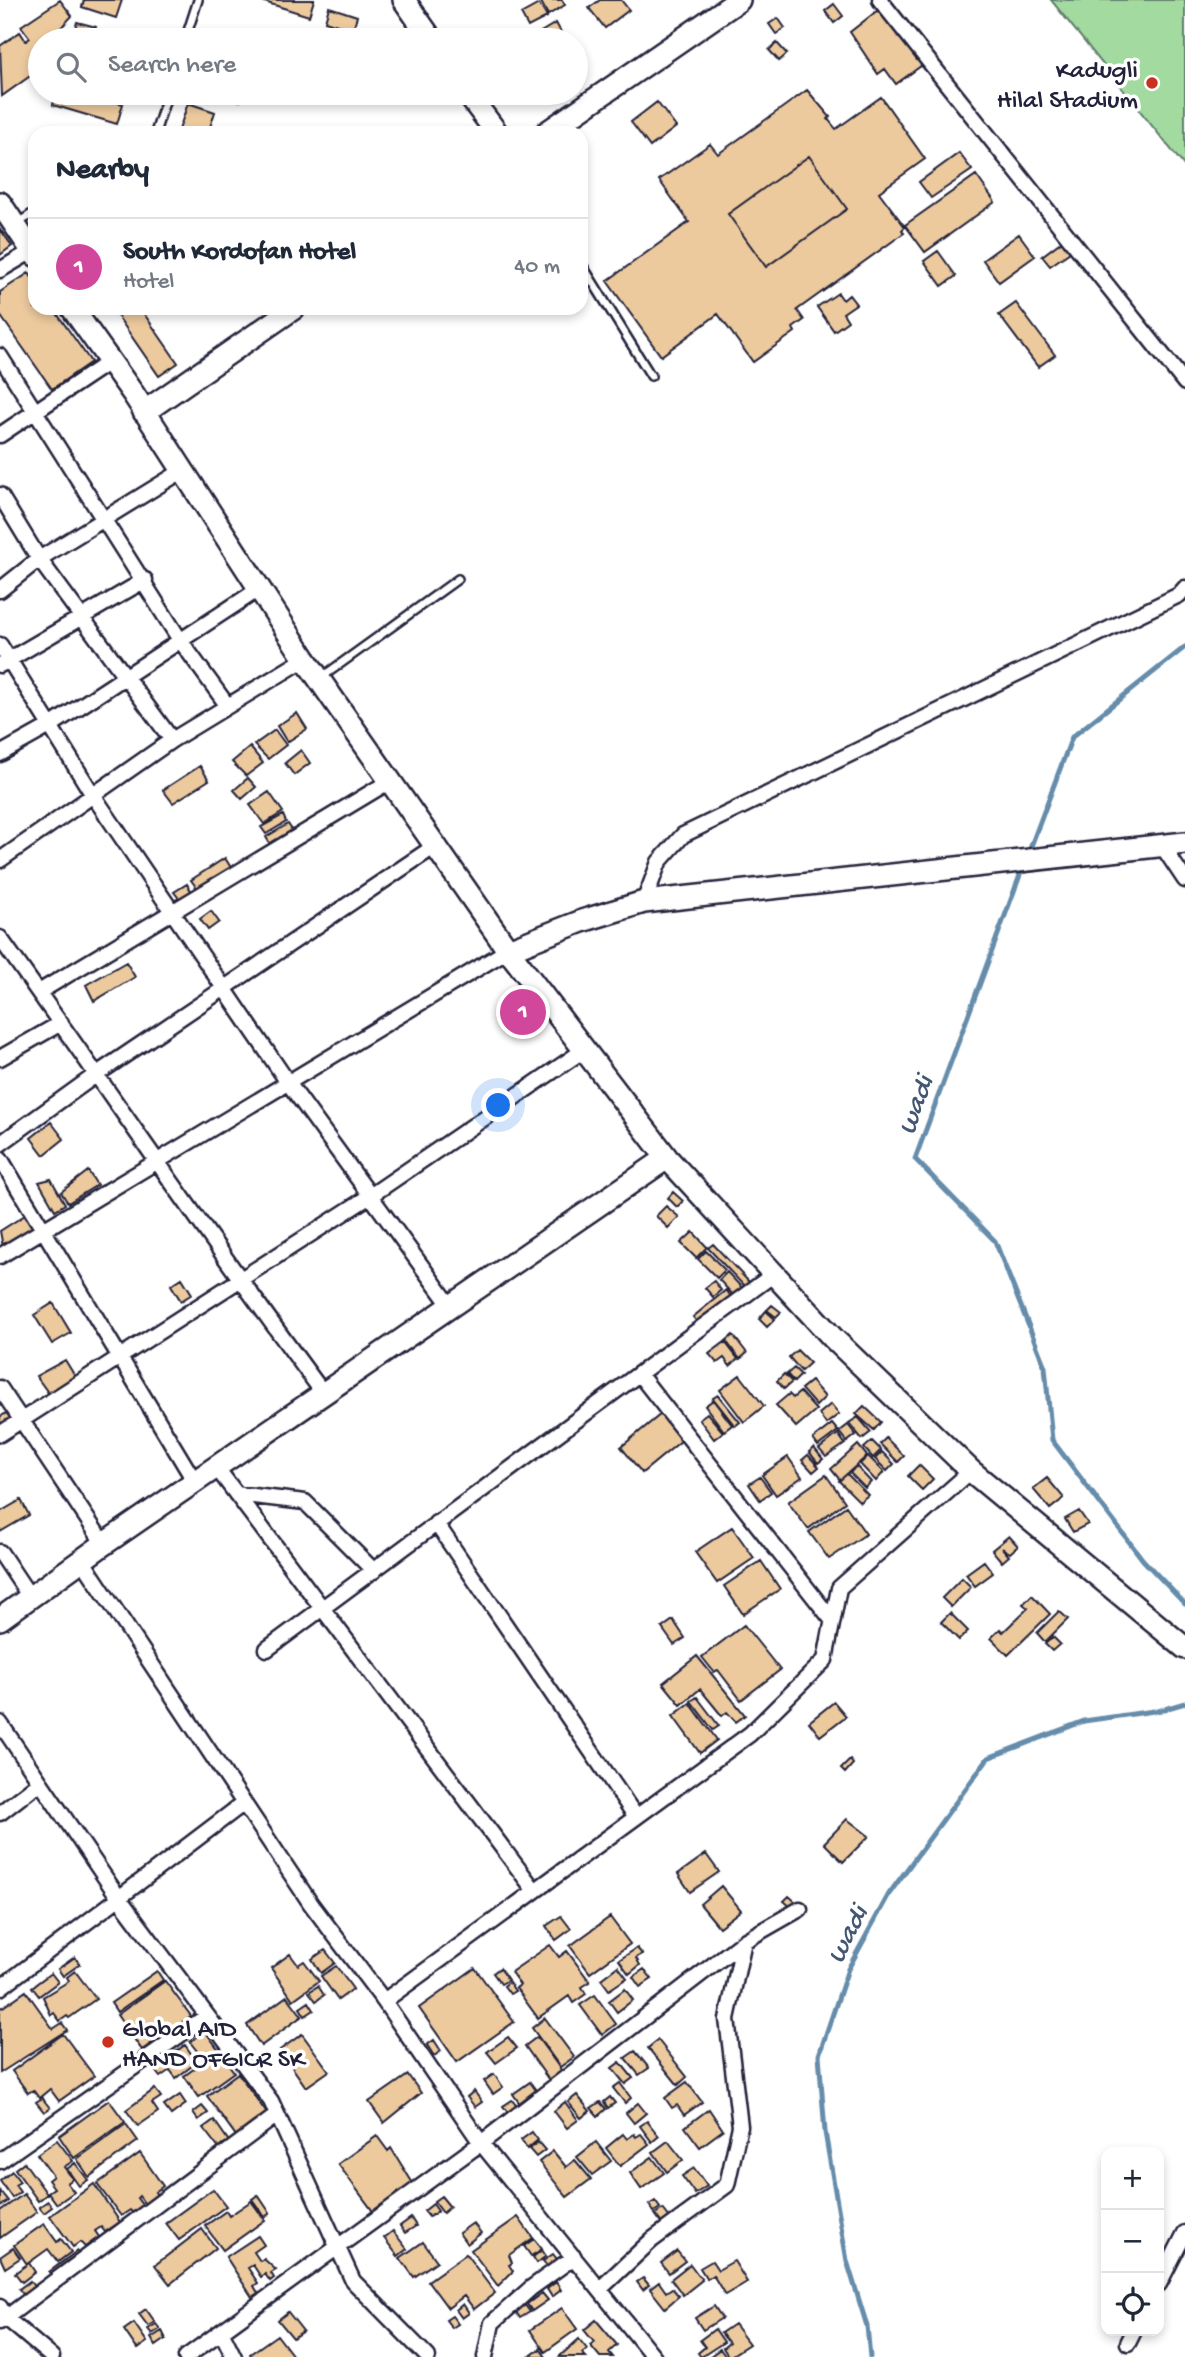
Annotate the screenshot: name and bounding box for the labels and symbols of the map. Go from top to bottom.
place label: Kadugli Hilal Stadium [997,57,1138,118]
marker: Kadugli Hilal Stadium [1144,75,1160,91]
pin: 1 [500,986,546,1038]
water label: wadi [892,1069,944,1139]
your location [481,1088,515,1122]
water label: wadi [821,1898,879,1969]
place label: Global AID HAND OFGICR SK [122,2016,307,2077]
marker: Global AID HAND OFGICR SK [100,2034,116,2050]

